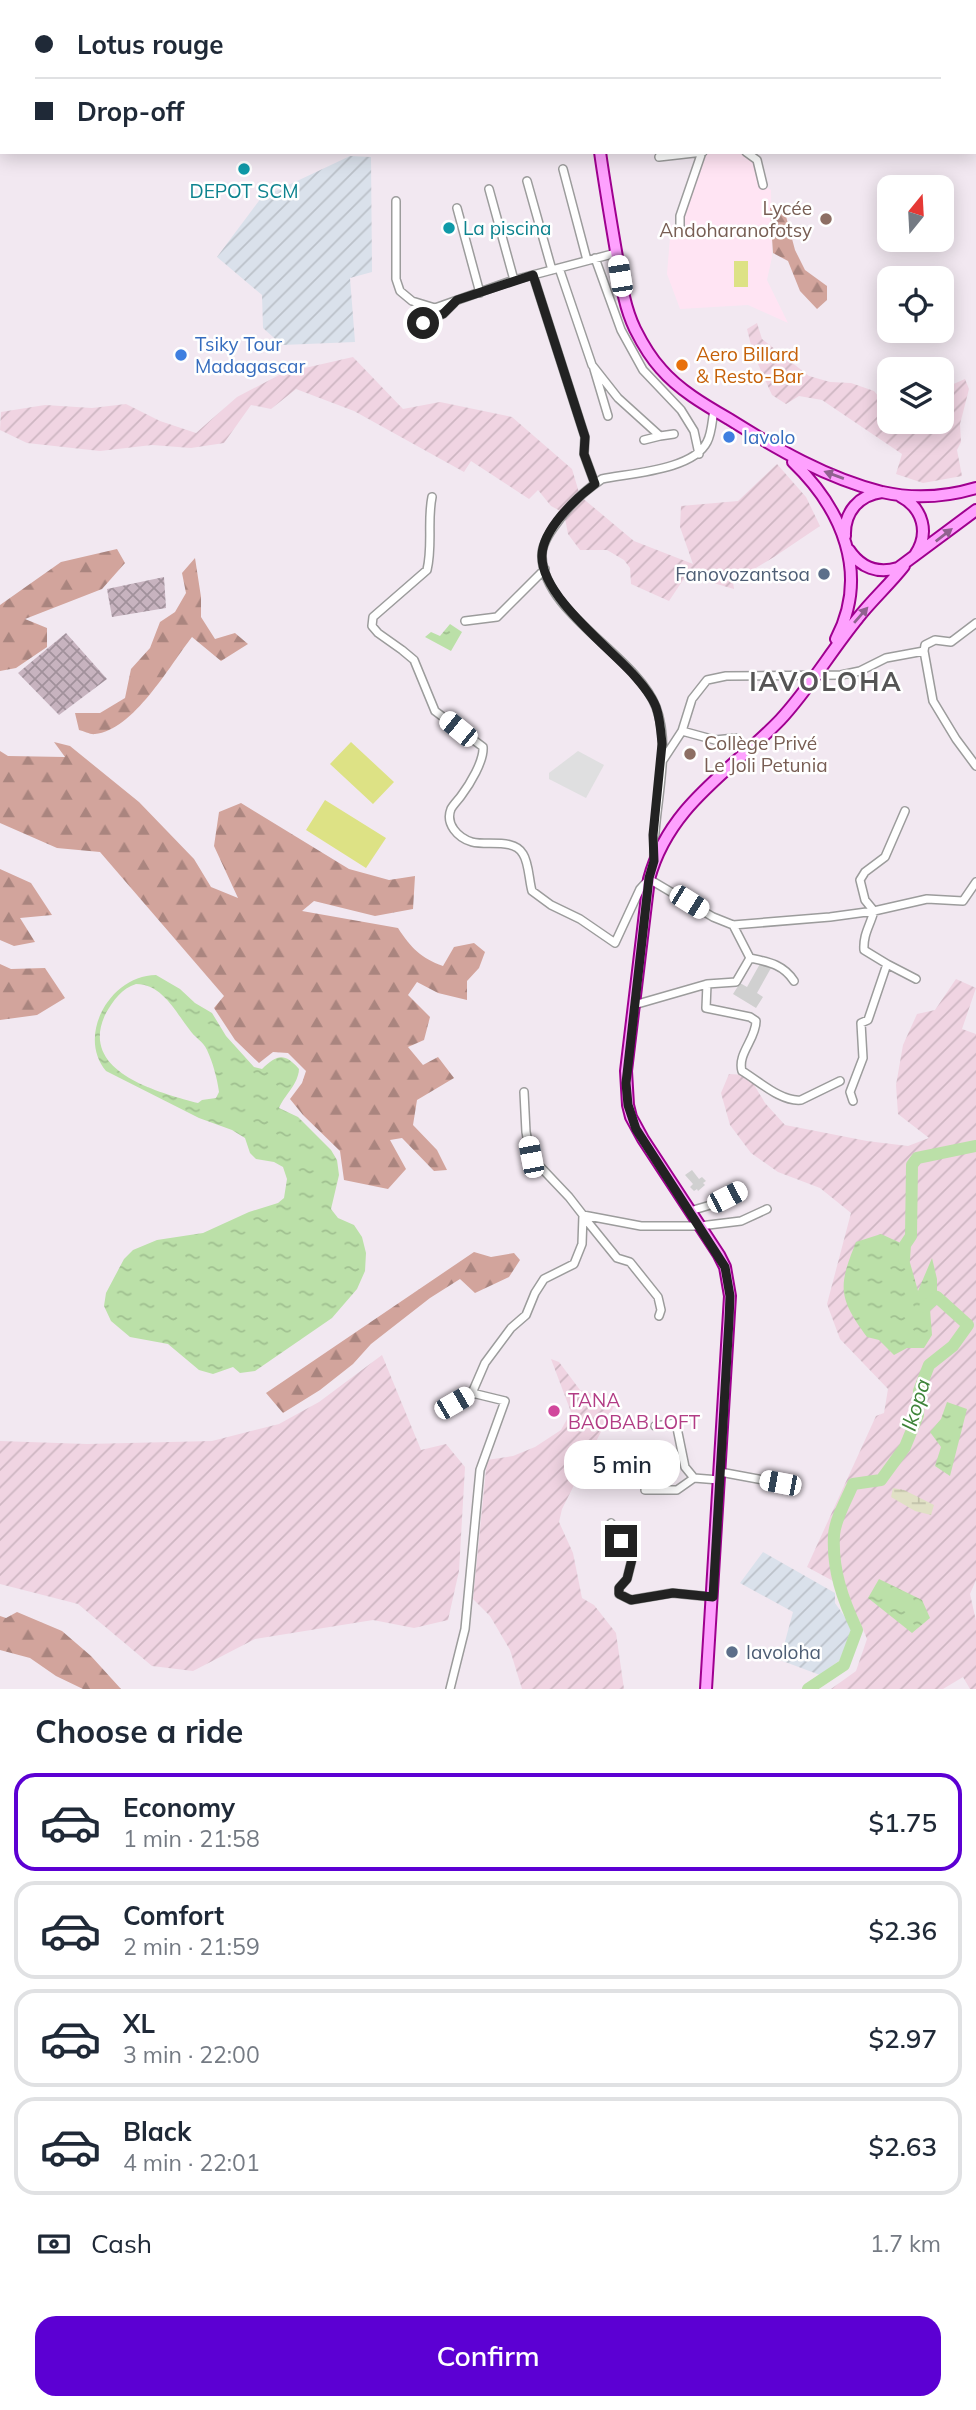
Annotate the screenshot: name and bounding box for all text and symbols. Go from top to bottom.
text: Lotus rouge [77,28,224,61]
text: Drop-off [77,95,184,128]
marker: DEPOT SCM [236,161,252,177]
north arrow [877,175,954,252]
map controls [877,175,954,434]
place label: DEPOT SCM [190,179,299,203]
place label: Lycée Andoharanofotsy [659,196,812,242]
marker: Lycée Andoharanofotsy [818,211,834,227]
place label: La piscina [463,216,552,240]
marker: La piscina [441,220,457,236]
car [607,254,634,298]
button: locate [877,266,954,343]
route start [407,307,439,339]
place label: Tsiky Tour Madagascar [195,332,306,378]
place label: Aero Billard & Resto-Bar [696,342,803,388]
marker: Tsiky Tour Madagascar [173,347,189,363]
marker: Aero Billard & Resto-Bar [674,357,690,373]
button: layers [877,357,954,434]
place label: Iavolo [743,425,795,449]
marker: Iavolo [721,429,737,445]
one-way arrow [823,470,844,481]
one-way arrow [934,527,952,542]
place label: Fanovozantsoa [675,562,810,586]
marker: Fanovozantsoa [816,566,832,582]
one-way arrow [853,606,868,623]
district label: IAVOLOHA [749,665,903,698]
car [436,708,481,750]
place label: Collège Privé Le Joli Petunia [704,731,828,777]
marker: Collège Privé Le Joli Petunia [682,746,698,762]
car [666,882,713,922]
car [517,1134,546,1180]
car [704,1178,751,1216]
water label: Ikopa [895,1375,935,1434]
car [431,1383,478,1423]
place label: TANA BAOBAB LOFT [568,1388,701,1434]
marker: TANA BAOBAB LOFT [546,1403,562,1419]
callout: 5 min [563,1440,679,1488]
text: 5 min [592,1450,652,1479]
car [758,1469,803,1497]
route end [605,1525,637,1557]
place label: Iavoloha [746,1640,821,1664]
marker: Iavoloha [724,1644,740,1660]
text: Choose a ride [35,1711,243,1751]
icon: car [39,1791,102,1854]
text: Economy [123,1791,235,1824]
text: $1.75 [868,1806,937,1839]
text: 1 min · 21:58 [123,1824,260,1853]
icon: car [39,1899,102,1962]
text: Comfort [123,1899,224,1932]
text: $2.36 [868,1914,937,1947]
text: 2 min · 21:59 [123,1932,260,1961]
icon: car [39,2007,102,2070]
text: XL [123,2007,155,2040]
text: $2.97 [868,2022,937,2055]
text: 3 min · 22:00 [123,2040,260,2069]
icon: car [39,2115,102,2178]
text: Black [123,2115,191,2148]
text: $2.63 [868,2130,937,2163]
text: 4 min · 22:01 [123,2148,260,2177]
icon: cash [35,2225,73,2263]
text: Cash [91,2227,152,2260]
text: 1.7 km [870,2229,941,2258]
button: Confirm [35,2316,941,2396]

